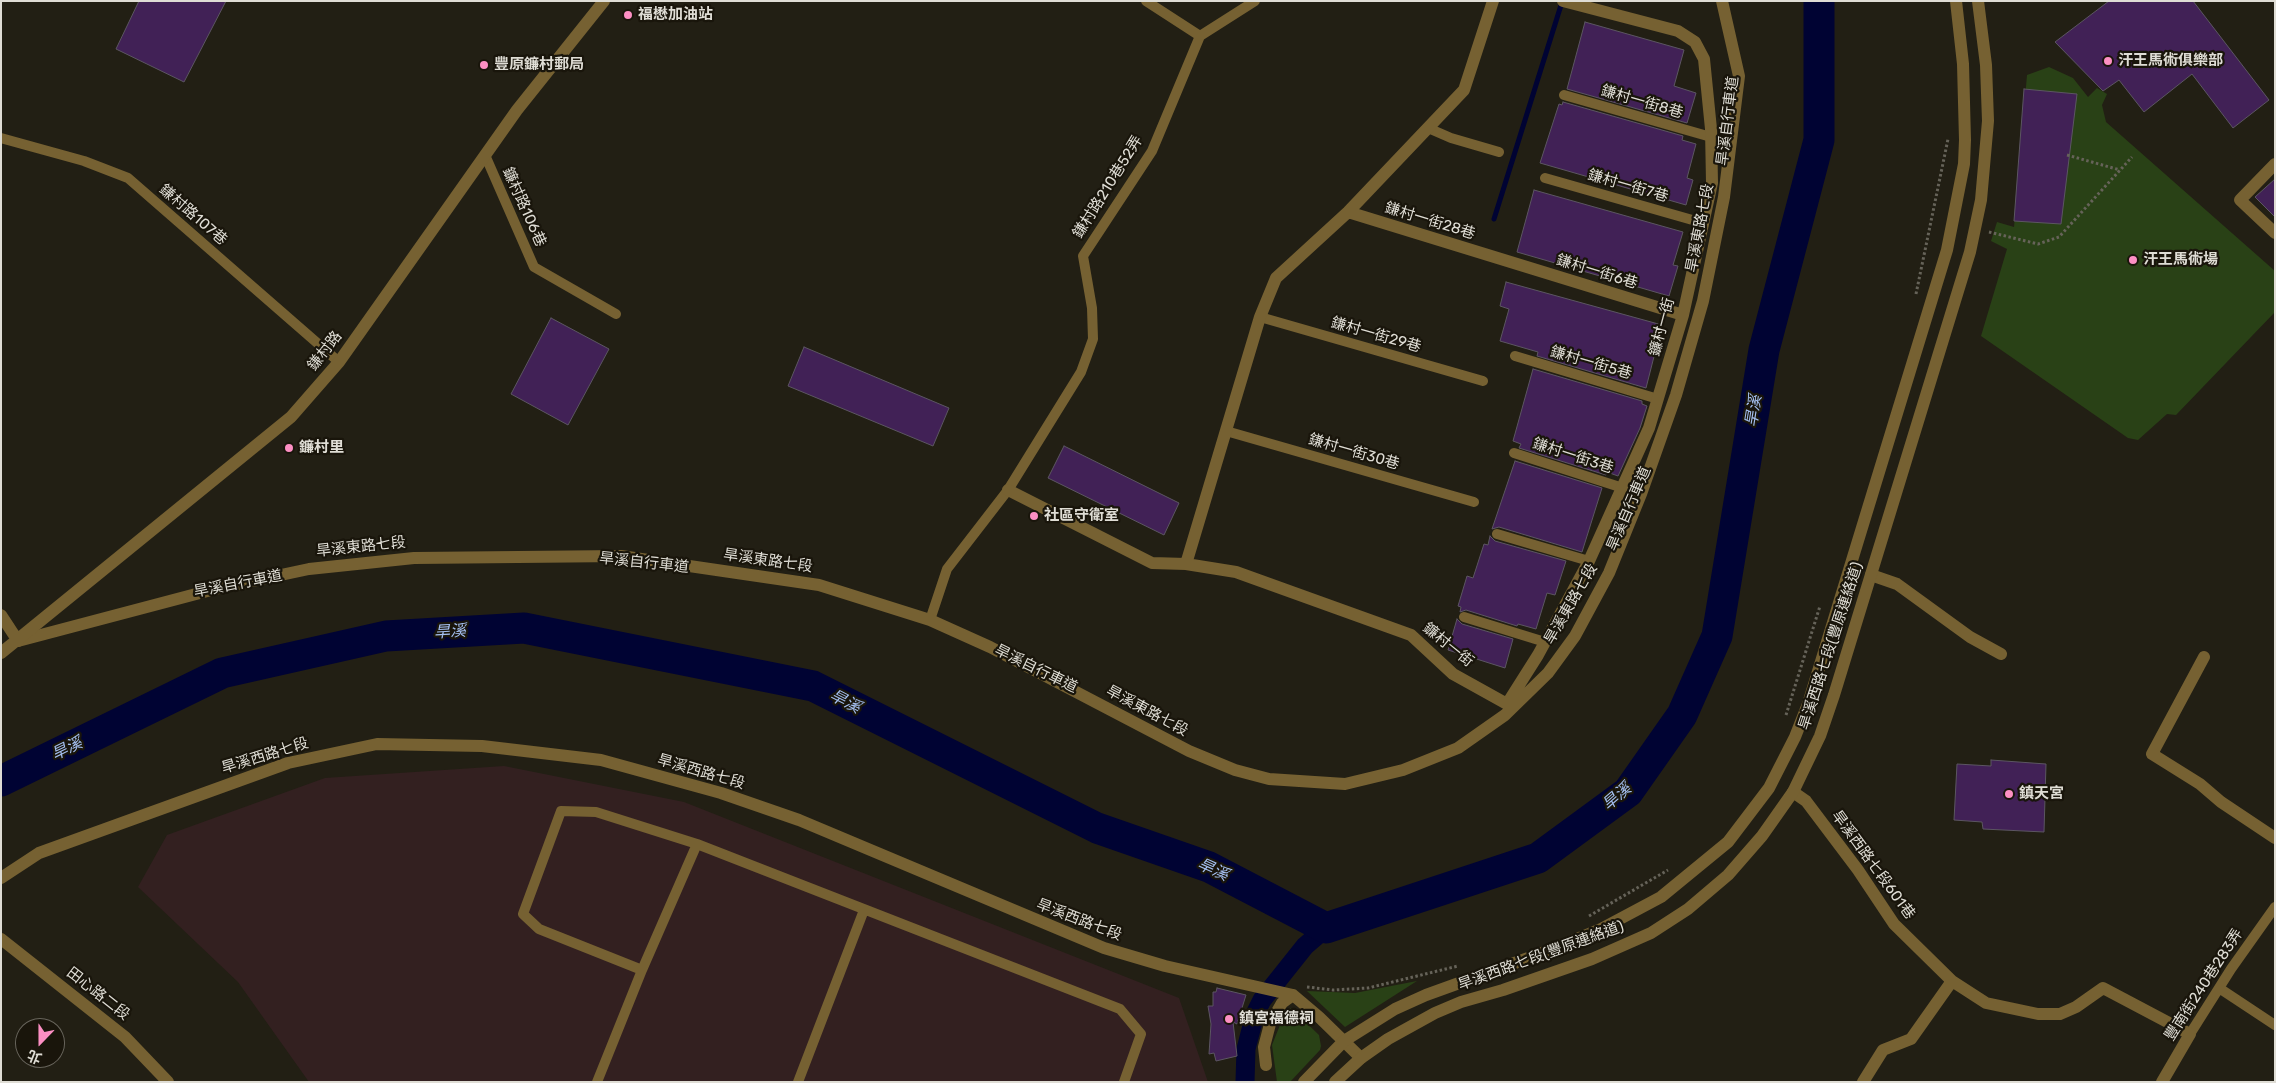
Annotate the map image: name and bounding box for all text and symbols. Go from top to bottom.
place label: 福懋加油站 [638,6,713,24]
marker: 福懋加油站 [622,9,634,21]
place label: 汗王馬術俱樂部 [2118,52,2223,70]
marker: 汗王馬術俱樂部 [2102,55,2114,67]
place label: 豐原鐮村郵局 [494,56,584,74]
marker: 豐原鐮村郵局 [478,59,490,71]
street label: 旱溪自行車道 [1714,75,1742,167]
street label: 鎌村一街8巷 [1599,82,1685,122]
street label: 鎌村路210巷52弄 [1069,132,1147,242]
street label: 鐮村路106巷 [498,165,550,249]
street label: 鎌村一街7巷 [1586,166,1670,206]
street label: 鎌村路107巷 [156,181,230,249]
street label: 旱溪東路七段 [1683,182,1717,274]
street label: 鎌村一街28巷 [1383,199,1477,243]
street label: 鎌村一街6巷 [1554,251,1640,293]
place label: 汗王馬術場 [2143,251,2218,269]
marker: 汗王馬術場 [2127,254,2139,266]
street label: 鐮村一街 [1646,296,1678,358]
street label: 鎌村一街29巷 [1329,314,1423,356]
street label: 鎌村路 [304,328,346,374]
street label: 鎌村一街5巷 [1548,343,1634,383]
water label: 旱溪 [1742,394,1766,428]
street label: 鎌村一街30巷 [1307,430,1401,474]
street label: 鎌村一街3巷 [1530,434,1616,478]
place label: 鐮村里 [299,439,344,457]
marker: 鐮村里 [283,442,295,454]
street label: 旱溪自行車道 [1603,464,1655,554]
place label: 社區守衛室 [1044,507,1119,525]
marker: 社區守衛室 [1028,510,1040,522]
street label: 旱溪東路七段 [315,533,407,561]
street label: 旱溪東路七段 [722,546,814,576]
street label: 旱溪自行車道 [598,549,690,577]
street label: 旱溪西路七段(豐原連絡道) [1795,560,1867,732]
street label: 旱溪東路七段 [1541,561,1601,647]
street label: 旱溪自行車道 [192,567,284,601]
street label: 鐮村一街 [1419,619,1477,671]
water label: 旱溪 [434,622,466,642]
street label: 旱溪自行車道 [992,641,1080,697]
street label: 旱溪東路七段 [1103,682,1191,740]
water label: 旱溪 [826,686,864,718]
water label: 旱溪 [48,733,86,765]
street label: 旱溪西路七段 [219,734,311,778]
street label: 旱溪西路七段 [655,751,747,793]
water label: 旱溪 [1599,779,1635,815]
place label: 鎮天宮 [2019,785,2064,803]
marker: 鎮天宮 [2003,788,2015,800]
street label: 旱溪西路七段601巷 [1828,807,1918,923]
water label: 旱溪 [1194,855,1232,885]
street label: 旱溪西路七段 [1034,895,1124,945]
street label: 旱溪西路七段(豐原連絡道) [1456,918,1626,994]
street label: 豐南街240巷283弄 [2161,926,2247,1044]
street label: 田心路二段 [63,964,133,1024]
place label: 鎮宮福德祠 [1239,1010,1314,1028]
marker: 鎮宮福德祠 [1223,1013,1235,1025]
north arrow [15,1018,65,1068]
text: 北 [25,1046,44,1067]

